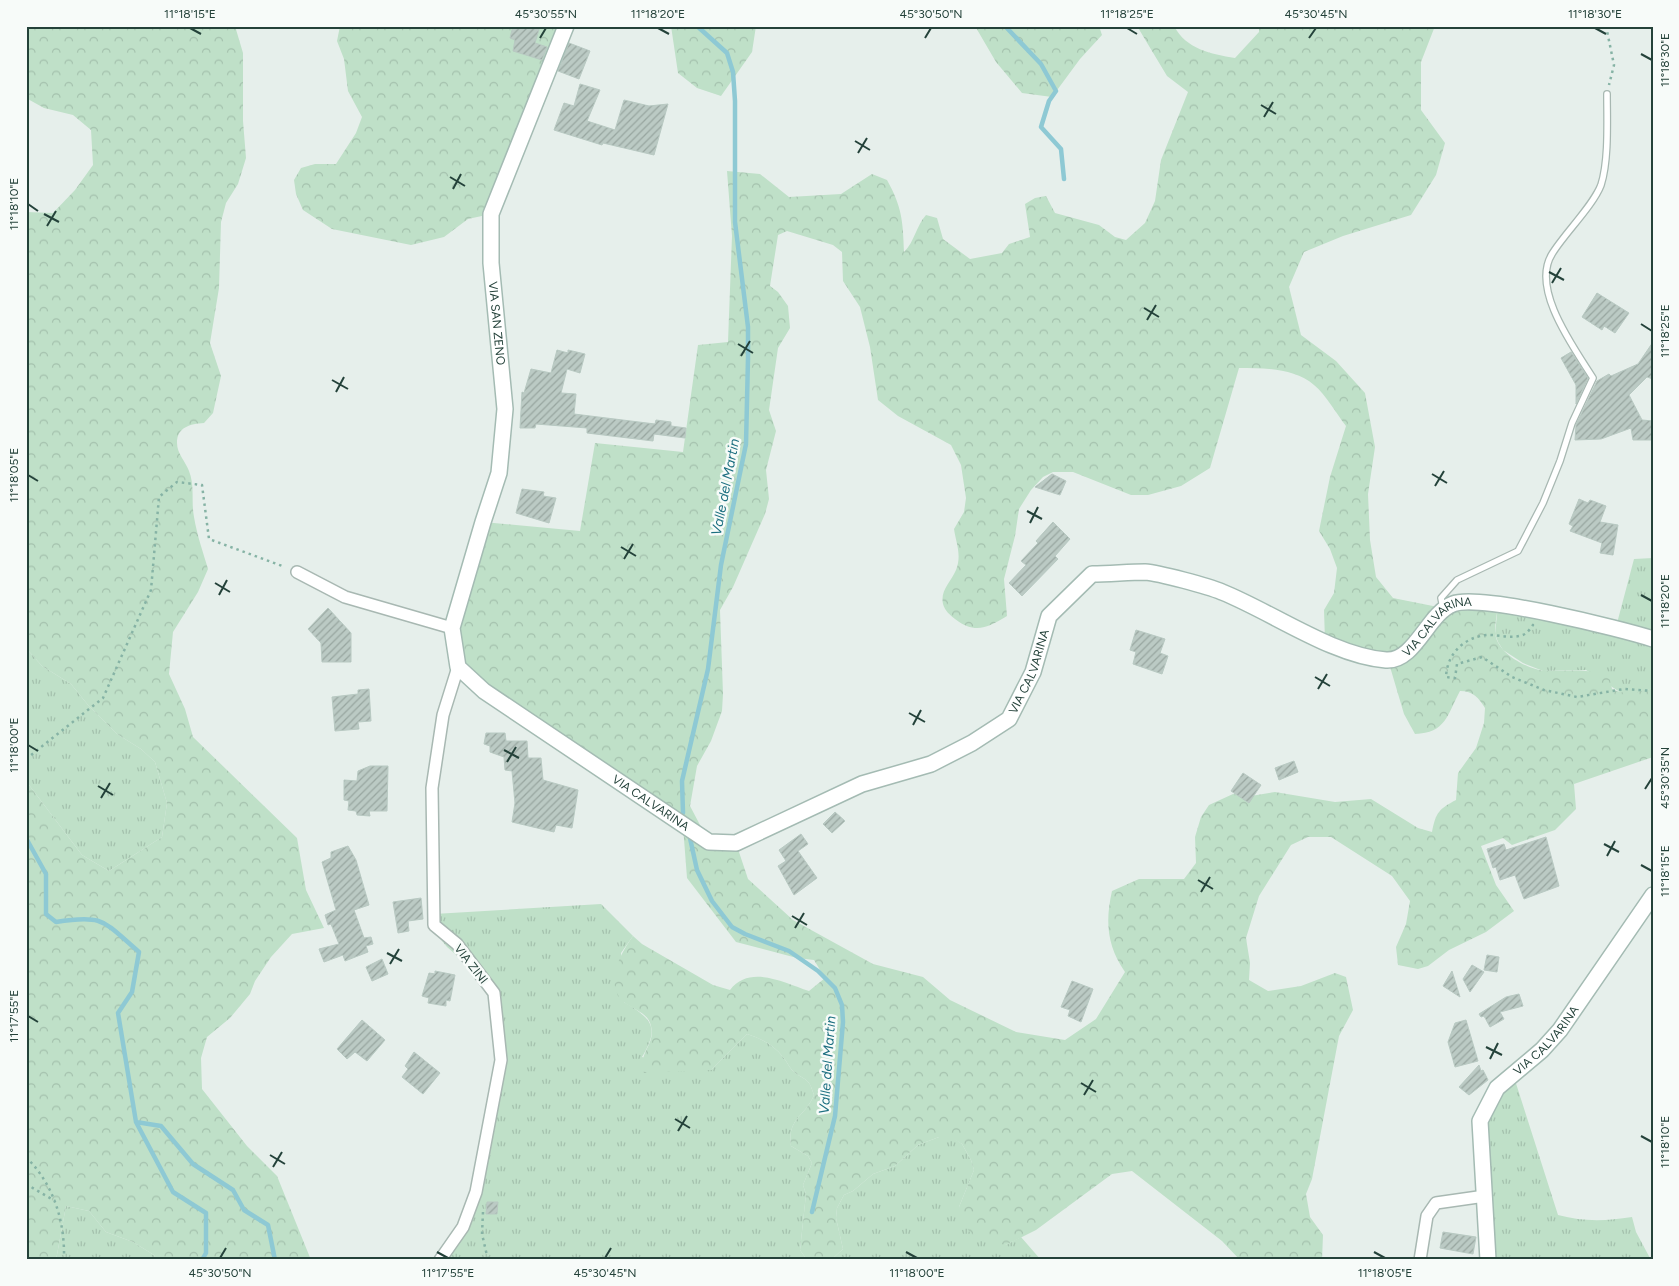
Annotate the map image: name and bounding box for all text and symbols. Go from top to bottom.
text: 11°18'15"E [164,7,216,21]
text: 45°30'55"N [515,7,577,21]
text: 11°18'20"E [631,7,685,21]
text: 45°30'50"N [899,7,963,21]
text: 11°18'25"E [1100,7,1154,21]
text: 45°30'45"N [1285,7,1347,21]
text: 11°18'30"E [1568,7,1622,21]
text: 11°18'30"E [1658,33,1672,87]
text: 11°18'10"E [7,178,21,230]
street label: VIA SAN ZENO [486,281,508,366]
text: 11°18'25"E [1658,304,1672,358]
water label: Valle del Martin [708,437,743,537]
text: 11°18'05"E [7,448,21,502]
text: 11°18'20"E [1658,574,1672,628]
street label: VIA CALVARINA [1400,595,1472,660]
street label: VIA CALVARINA [1006,628,1052,716]
text: 11°18'00"E [7,717,21,773]
text: 45°30'35"N [1658,747,1672,809]
street label: VIA CALVARINA [610,772,692,834]
text: 11°18'15"E [1658,845,1672,897]
street label: VIA ZINI [451,942,491,986]
text: 11°17'55"E [7,990,21,1042]
street label: VIA CALVARINA [1511,1003,1582,1078]
water label: Valle del Martin [816,1015,839,1115]
text: 11°18'10"E [1658,1116,1672,1168]
text: 45°30'50"N [188,1266,252,1280]
text: 11°17'55"E [422,1266,474,1280]
text: 45°30'45"N [574,1266,636,1280]
text: 11°18'00"E [889,1266,945,1280]
text: 11°18'05"E [1358,1266,1412,1280]

